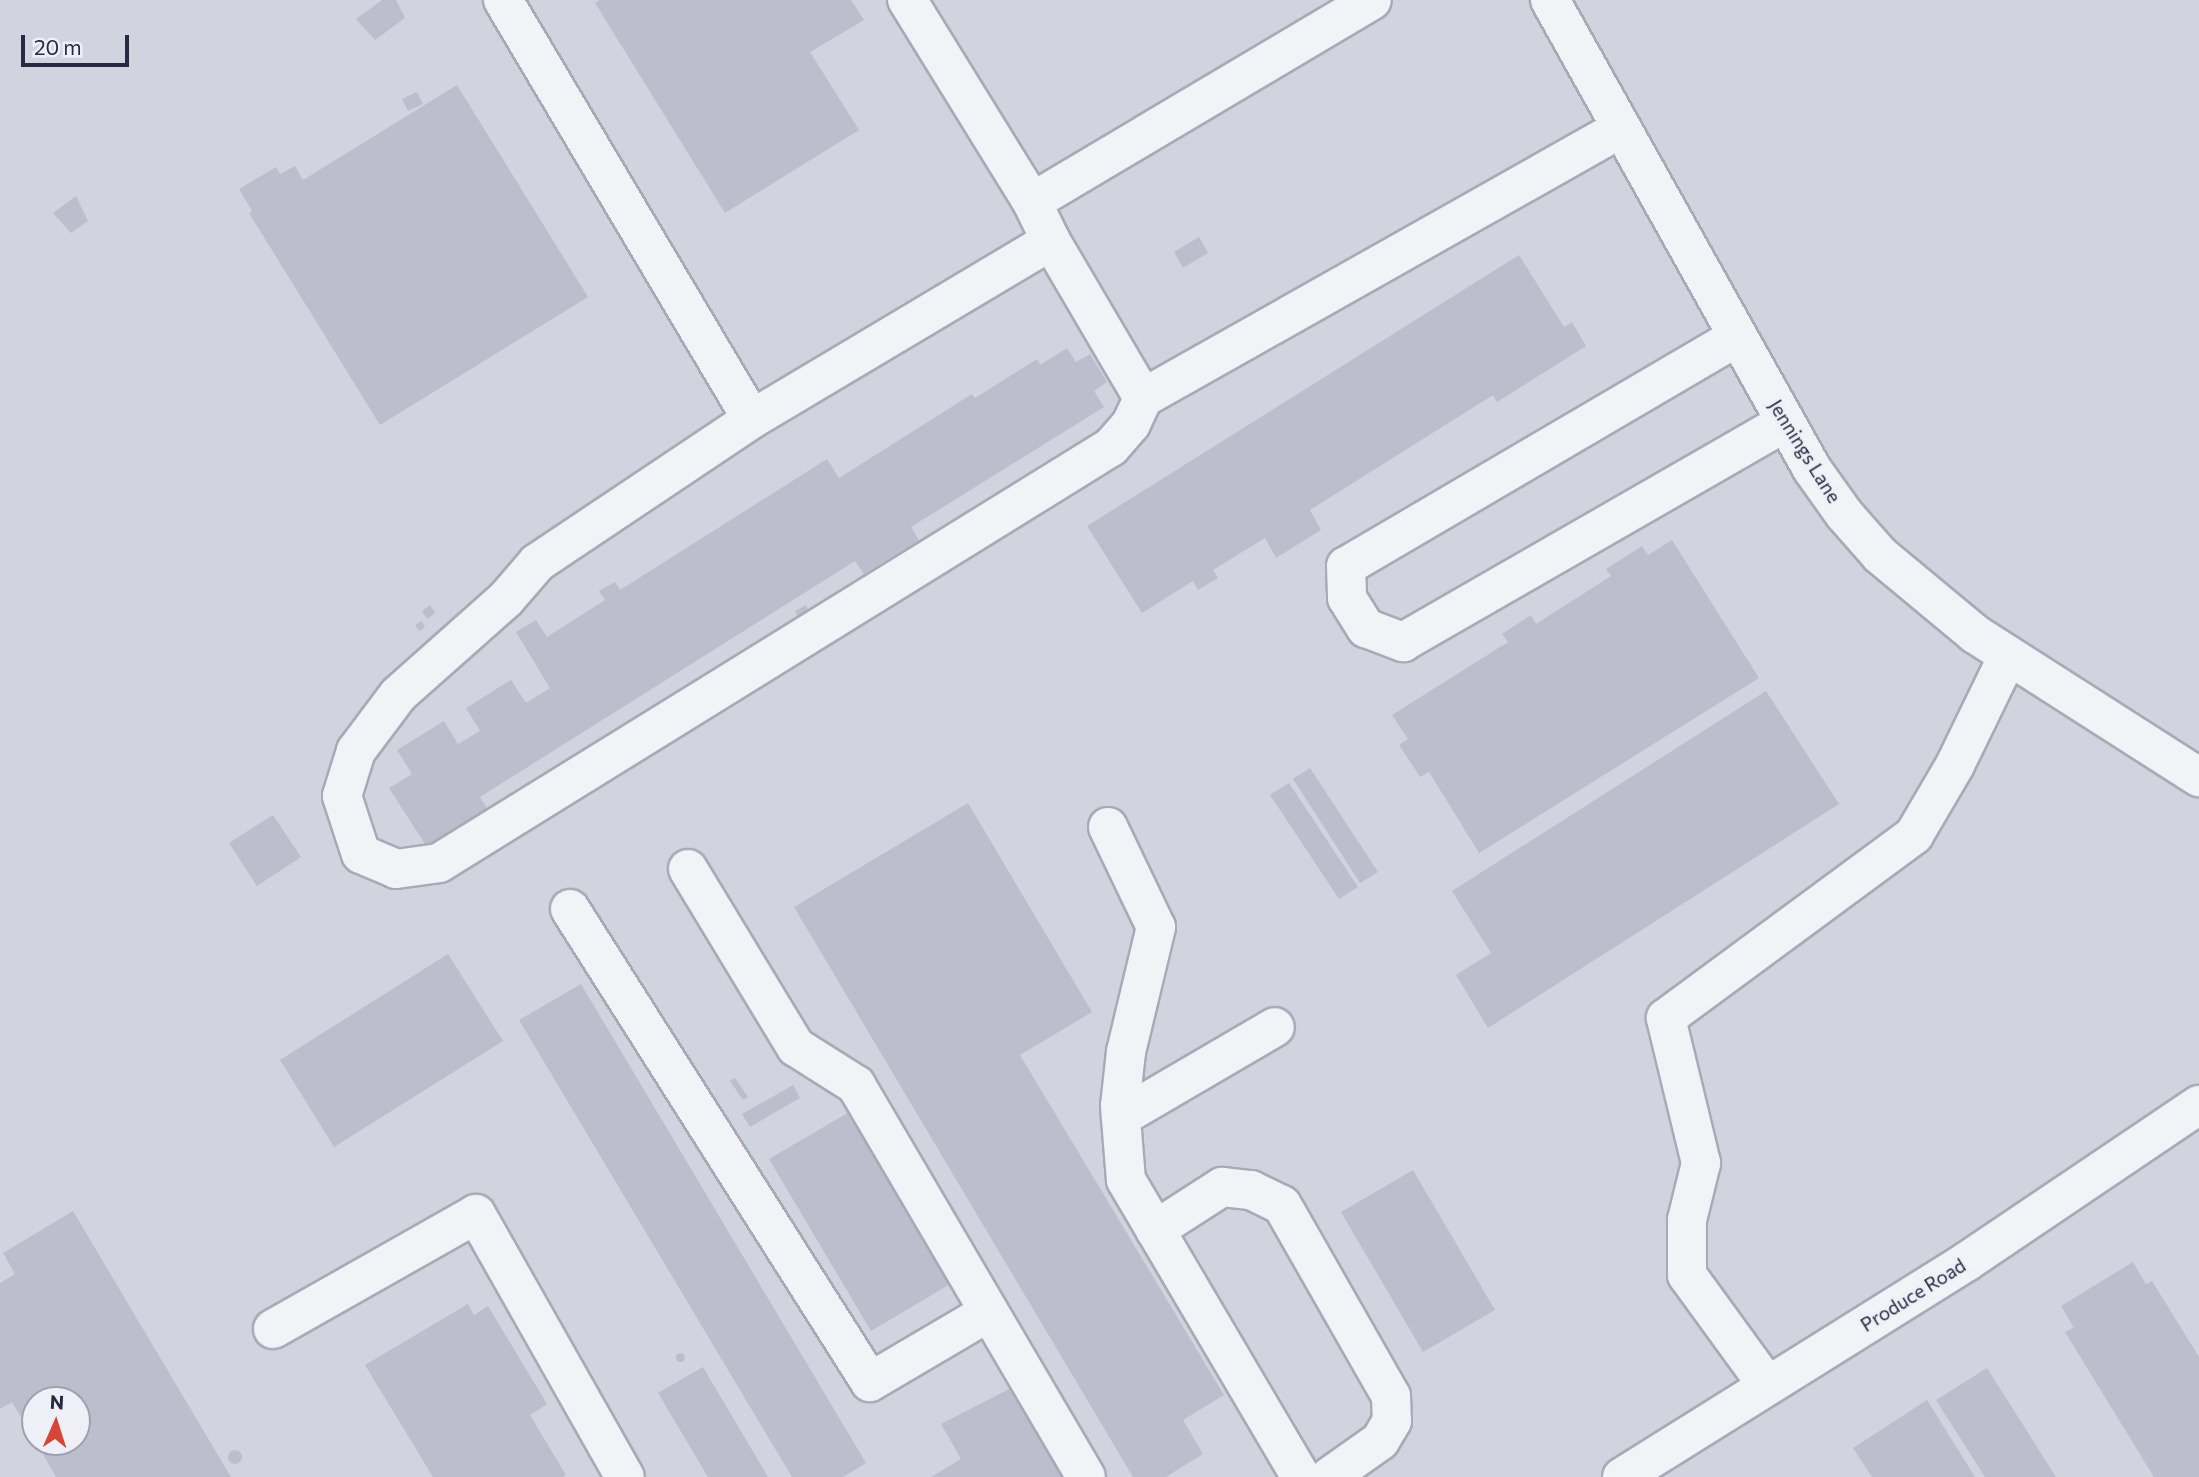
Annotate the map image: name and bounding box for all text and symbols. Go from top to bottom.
scale bar [24,21,133,65]
text: 20 m [34,34,82,59]
street label: Jennings Lane [1764,395,1846,507]
street label: Produce Road [1856,1254,1970,1336]
north arrow [21,1386,91,1456]
text: N [49,1390,65,1413]

